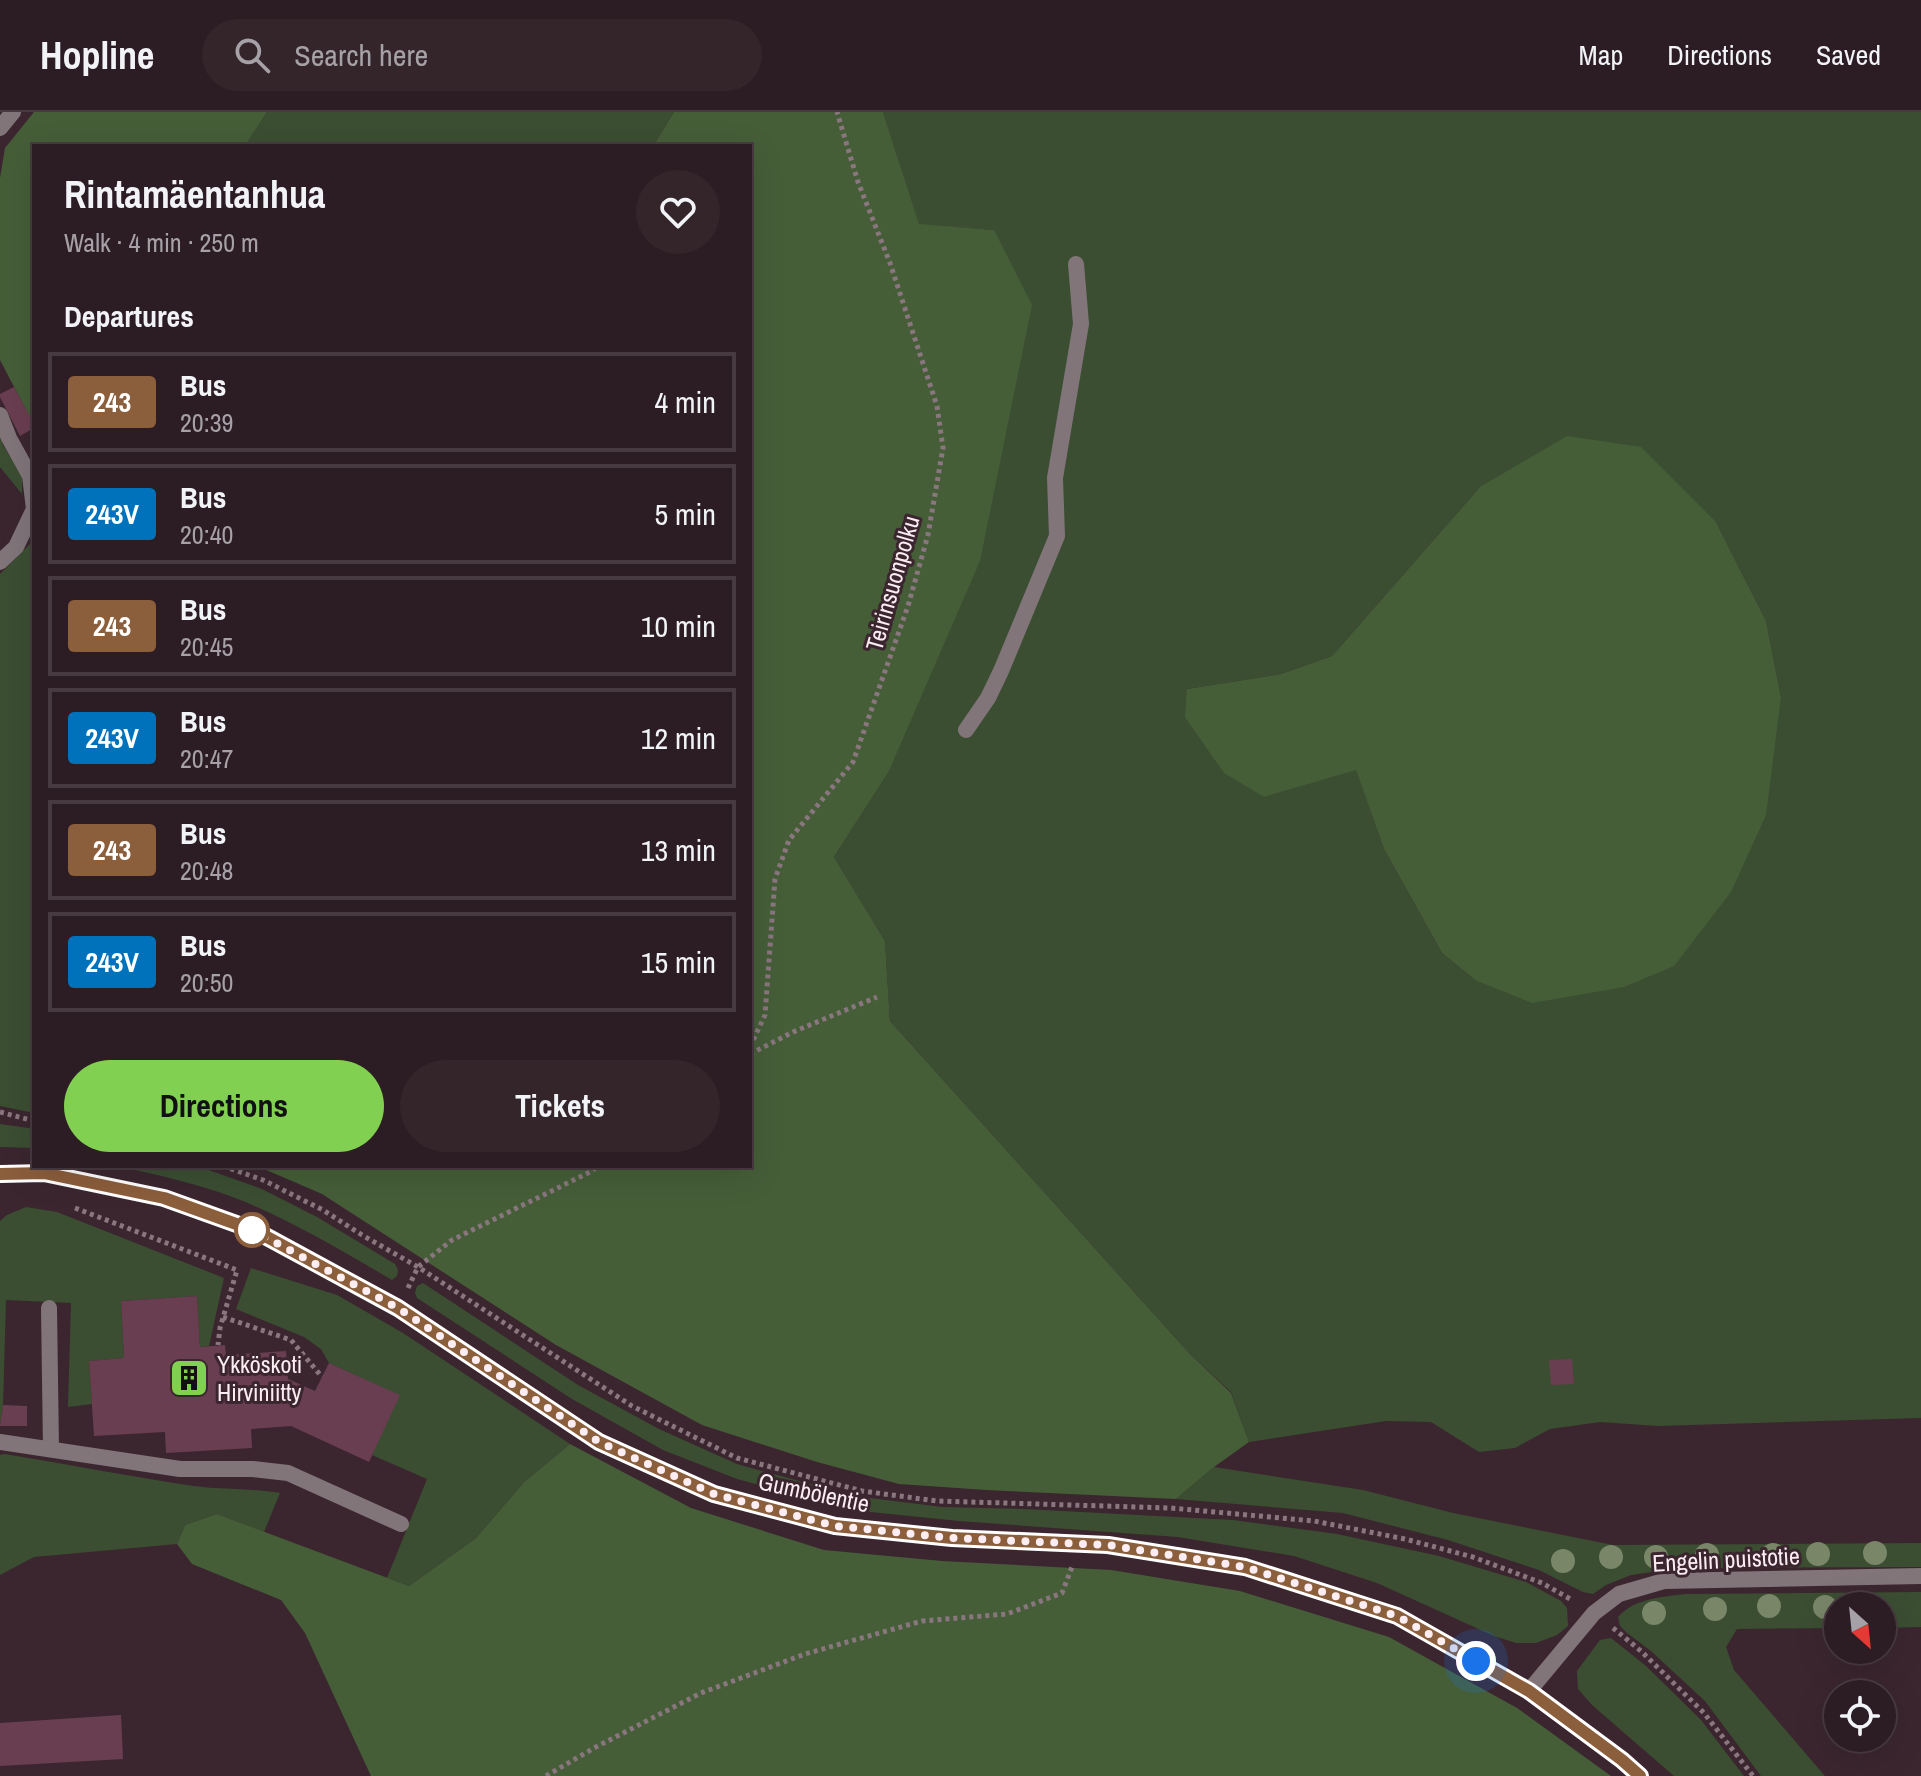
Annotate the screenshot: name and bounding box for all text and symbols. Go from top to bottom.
search box [202,19,762,91]
text: Hopline [40,30,154,81]
icon: search [230,33,274,77]
text: Search here [294,35,428,75]
text: Map [1579,36,1623,74]
text: Directions [1667,36,1772,74]
text: Saved [1816,36,1881,74]
text: Rintamäentanhua [64,169,325,220]
button: heart [636,170,720,254]
text: Walk · 4 min · 250 m [64,225,259,260]
text: Departures [64,296,194,336]
text: Bus [180,365,226,405]
text: 4 min [654,382,716,422]
text: 243 [93,383,131,421]
text: 20:39 [180,405,233,440]
text: Bus [180,477,226,517]
text: 5 min [654,494,716,534]
text: 243V [85,495,139,533]
street label: Teirinsuonpolku [857,512,927,654]
text: 20:40 [180,517,233,552]
text: Bus [180,589,226,629]
text: 10 min [641,606,716,646]
text: 243 [93,607,131,645]
text: 20:45 [180,629,233,664]
text: Bus [180,701,226,741]
text: 12 min [641,718,716,758]
text: 243V [85,719,139,757]
text: 20:47 [180,741,233,776]
text: Bus [180,813,226,853]
text: 13 min [641,830,716,870]
text: 243 [93,831,131,869]
text: 20:48 [180,853,233,888]
text: Bus [180,925,226,965]
text: 15 min [641,942,716,982]
text: 243V [85,943,139,981]
text: 20:50 [180,965,233,1000]
button: Directions [64,1060,384,1152]
button: Tickets [400,1060,720,1152]
unlabelled marker [235,1213,269,1247]
place label: Ykköskoti Hirviniitty [217,1348,302,1408]
building icon: Ykköskoti Hirviniitty [168,1357,210,1399]
street label: Gumbölentie [756,1465,872,1519]
street label: Engelin puistotie [1651,1539,1801,1579]
north arrow [1824,1592,1896,1664]
map controls [1824,1592,1896,1752]
your location [1456,1641,1496,1681]
button: locate [1824,1680,1896,1752]

